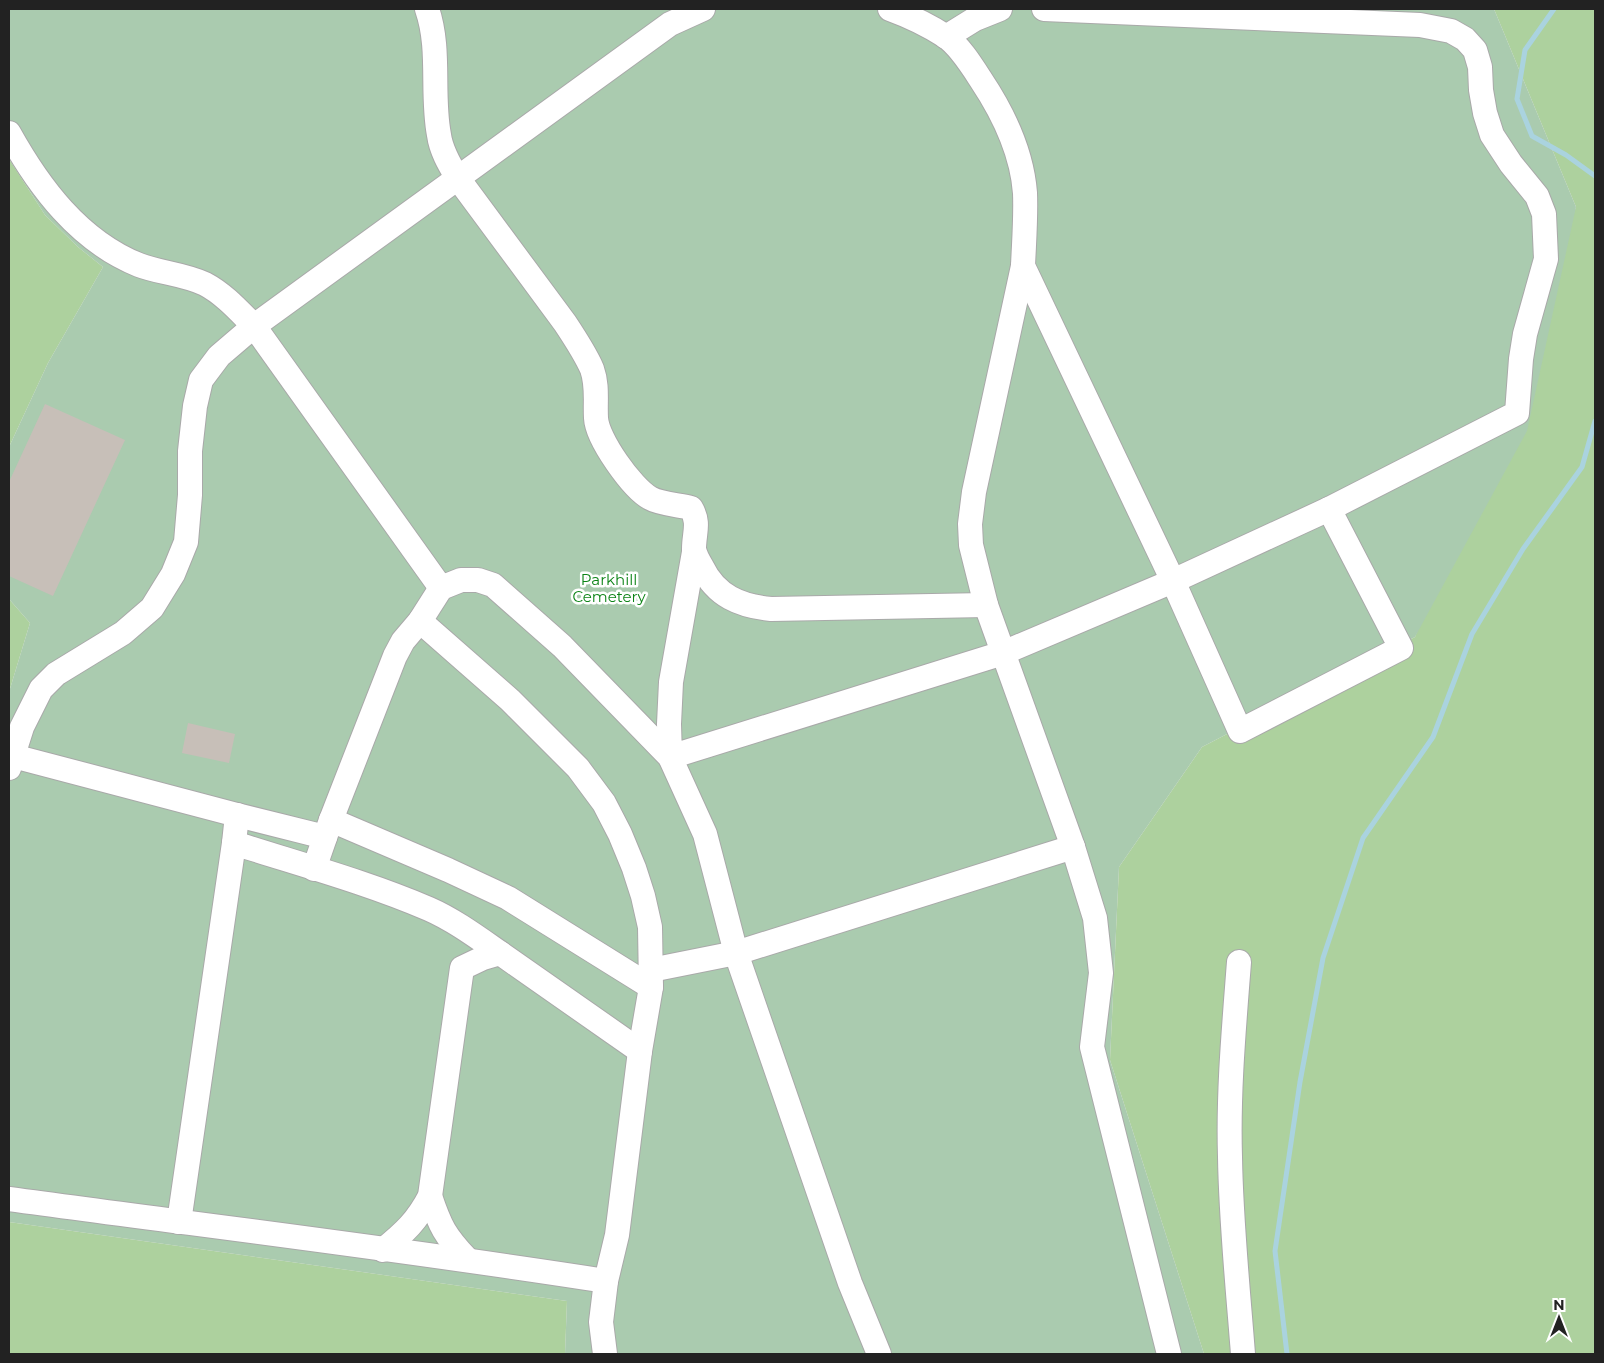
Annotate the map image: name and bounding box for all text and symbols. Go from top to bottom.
park label: Parkhill Cemetery [572,570,646,606]
north arrow [1534,1293,1584,1343]
text: N [1553,1296,1565,1314]

